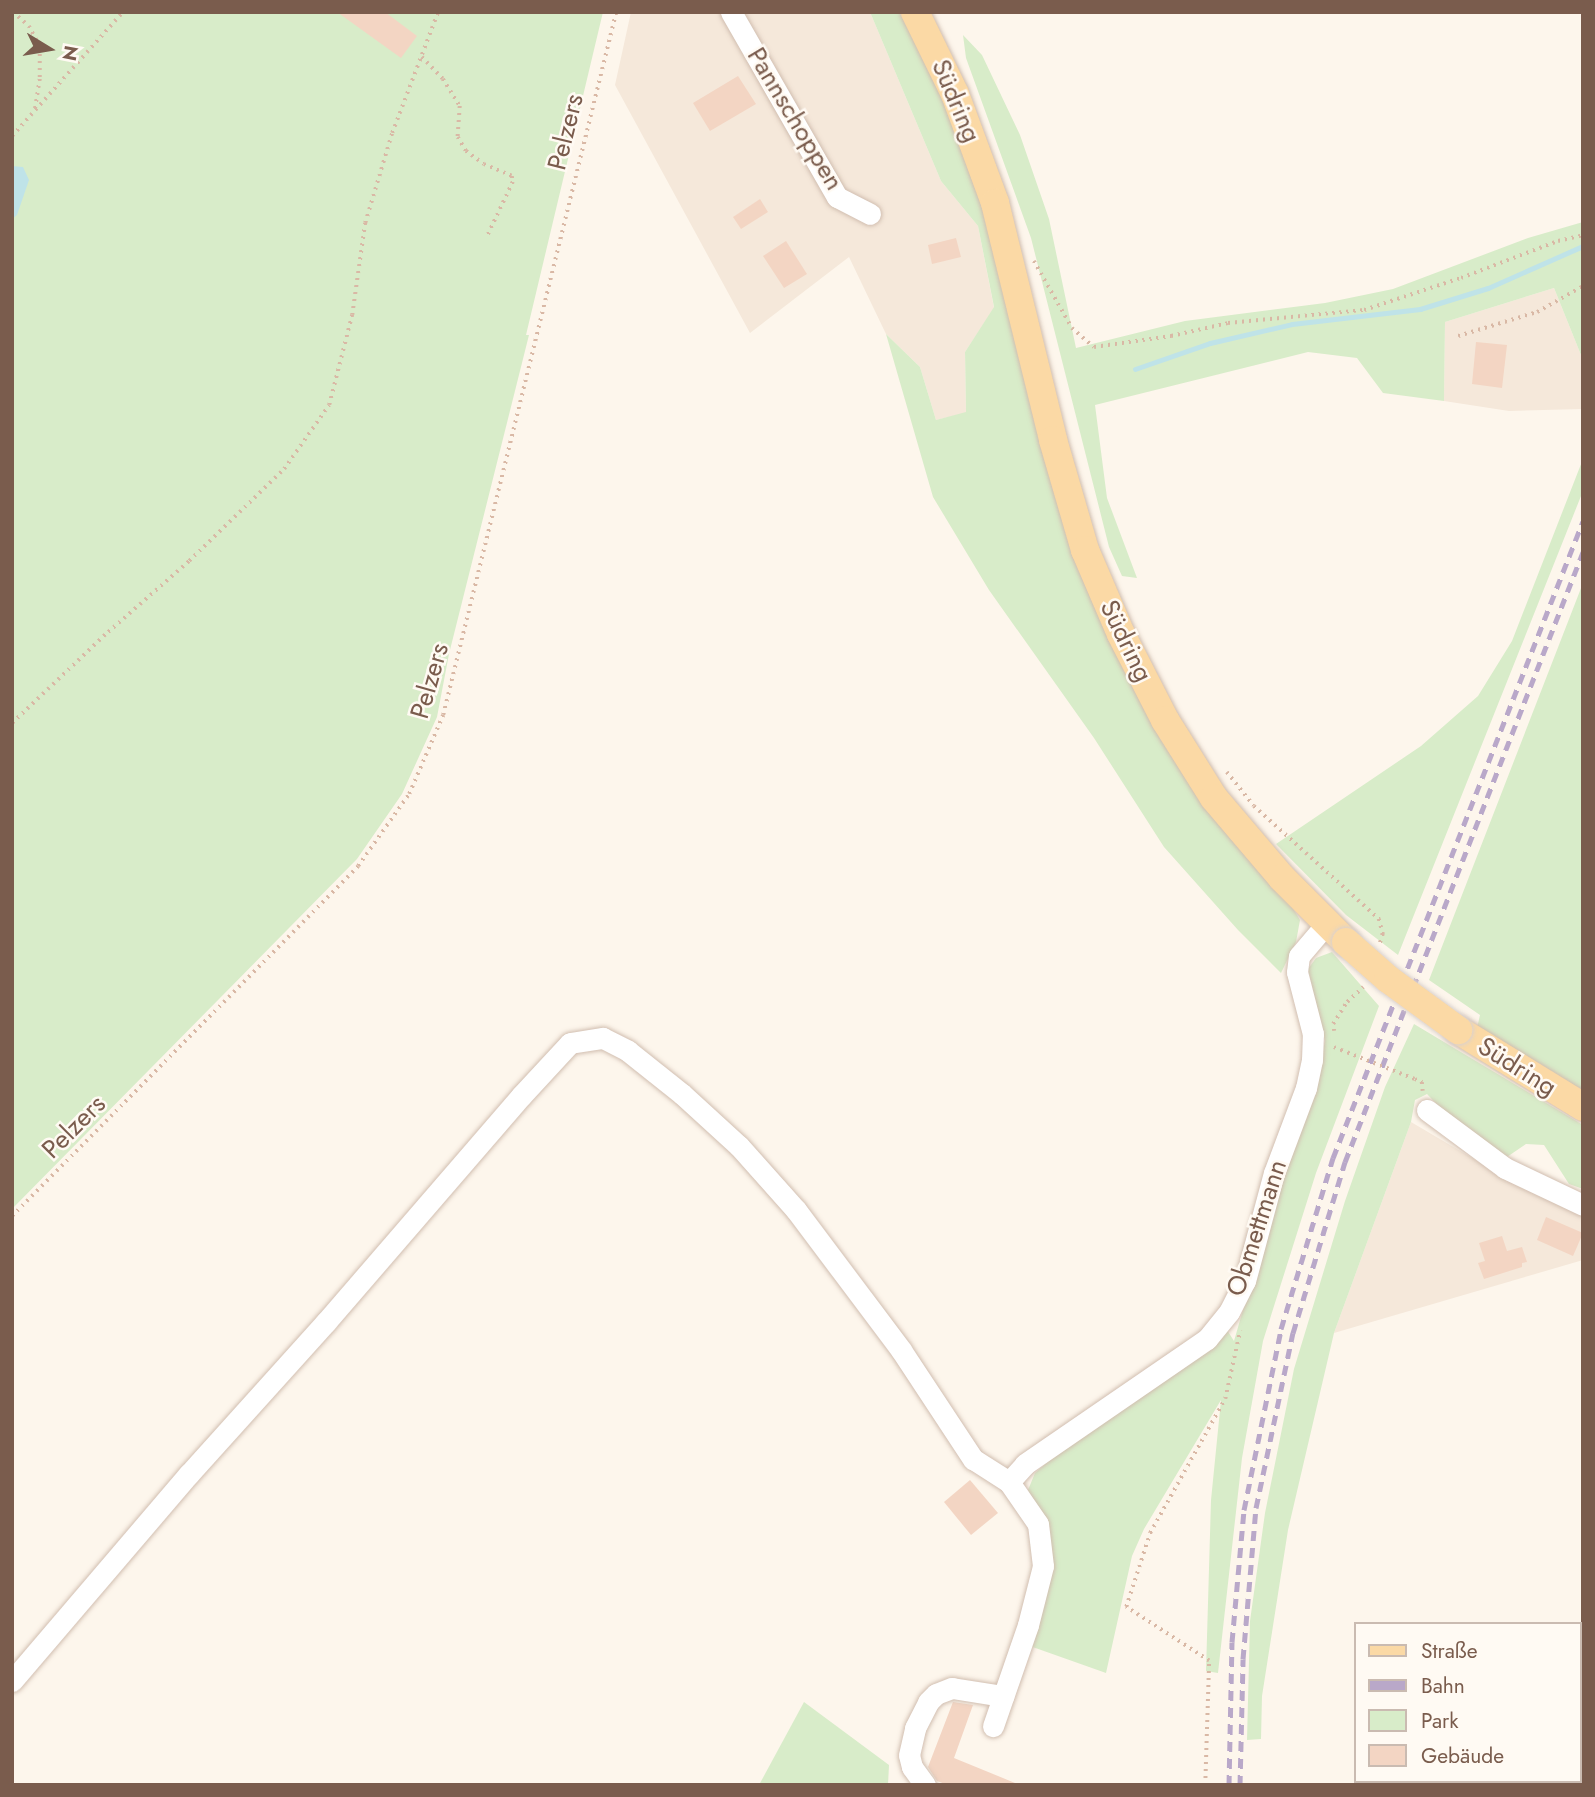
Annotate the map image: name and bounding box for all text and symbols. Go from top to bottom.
north arrow [14,14,84,84]
street label: Pannschoppen [740,42,850,196]
text: N [55,43,85,63]
street label: Südring [925,55,987,147]
street label: Pelzers [542,91,590,173]
street label: Südring [1093,595,1159,687]
street label: Pelzers [404,640,456,722]
street label: Südring [1472,1031,1562,1103]
street label: Pelzers [36,1089,112,1165]
street label: Obmettmann [1220,1156,1294,1300]
legend [1354,1622,1581,1783]
text: Straße [1421,1636,1478,1666]
text: Bahn [1421,1671,1465,1701]
text: Park [1421,1706,1458,1736]
text: Gebäude [1421,1741,1504,1771]

